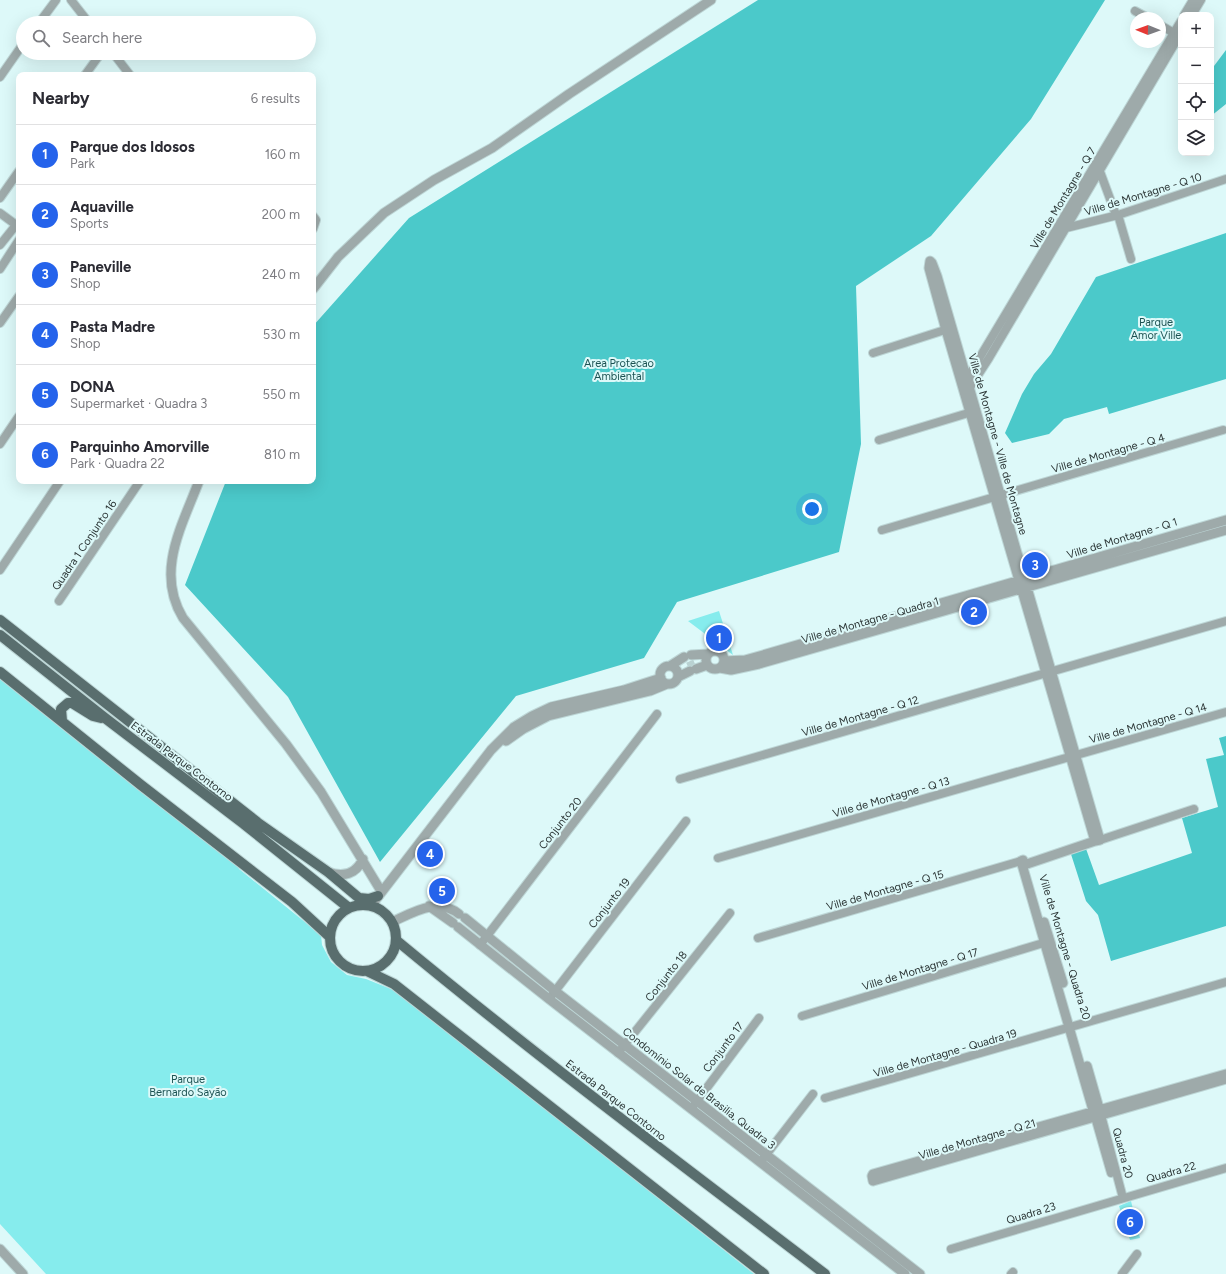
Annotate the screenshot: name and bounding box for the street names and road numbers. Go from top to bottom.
street label: Ville de Montagne - Q 7 [1028,145,1099,251]
street label: Ville de Montagne - Q 10 [1083,170,1203,219]
street label: Ville de Montagne - Ville de Montagne [965,352,1030,536]
street label: Ville de Montagne - Q 4 [1050,431,1166,476]
street label: Quadra 1 Conjunto 16 [49,498,119,593]
street label: Ville de Montagne - Q 1 [1065,515,1179,561]
street label: Ville de Montagne - Quadra 1 [800,595,940,646]
street label: Ville de Montagne - Q 12 [800,694,920,739]
street label: Ville de Montagne - Q 14 [1088,700,1209,747]
street label: Estrada Parque Contorno [128,719,235,804]
street label: Ville de Montagne - Q 13 [831,775,951,820]
street label: Conjunto 20 [536,795,585,852]
street label: Ville de Montagne - Q 15 [825,868,945,913]
street label: Ville de Montagne - Quadra 20 [1036,873,1093,1021]
street label: Conjunto 19 [586,876,633,931]
street label: Ville de Montagne - Q 17 [860,946,980,993]
street label: Conjunto 18 [643,948,690,1004]
street label: Conjunto 17 [700,1020,747,1075]
street label: Condomínio Solar de Brasilia, Quadra 3 [620,1025,778,1152]
street label: Ville de Montagne - Quadra 19 [872,1027,1018,1080]
street label: Estrada Parque Contorno [563,1057,669,1144]
street label: Ville de Montagne - Q 21 [917,1117,1037,1162]
street label: Quadra 20 [1110,1126,1136,1180]
street label: Quadra 22 [1145,1159,1198,1186]
street label: Quadra 23 [1005,1200,1057,1227]

